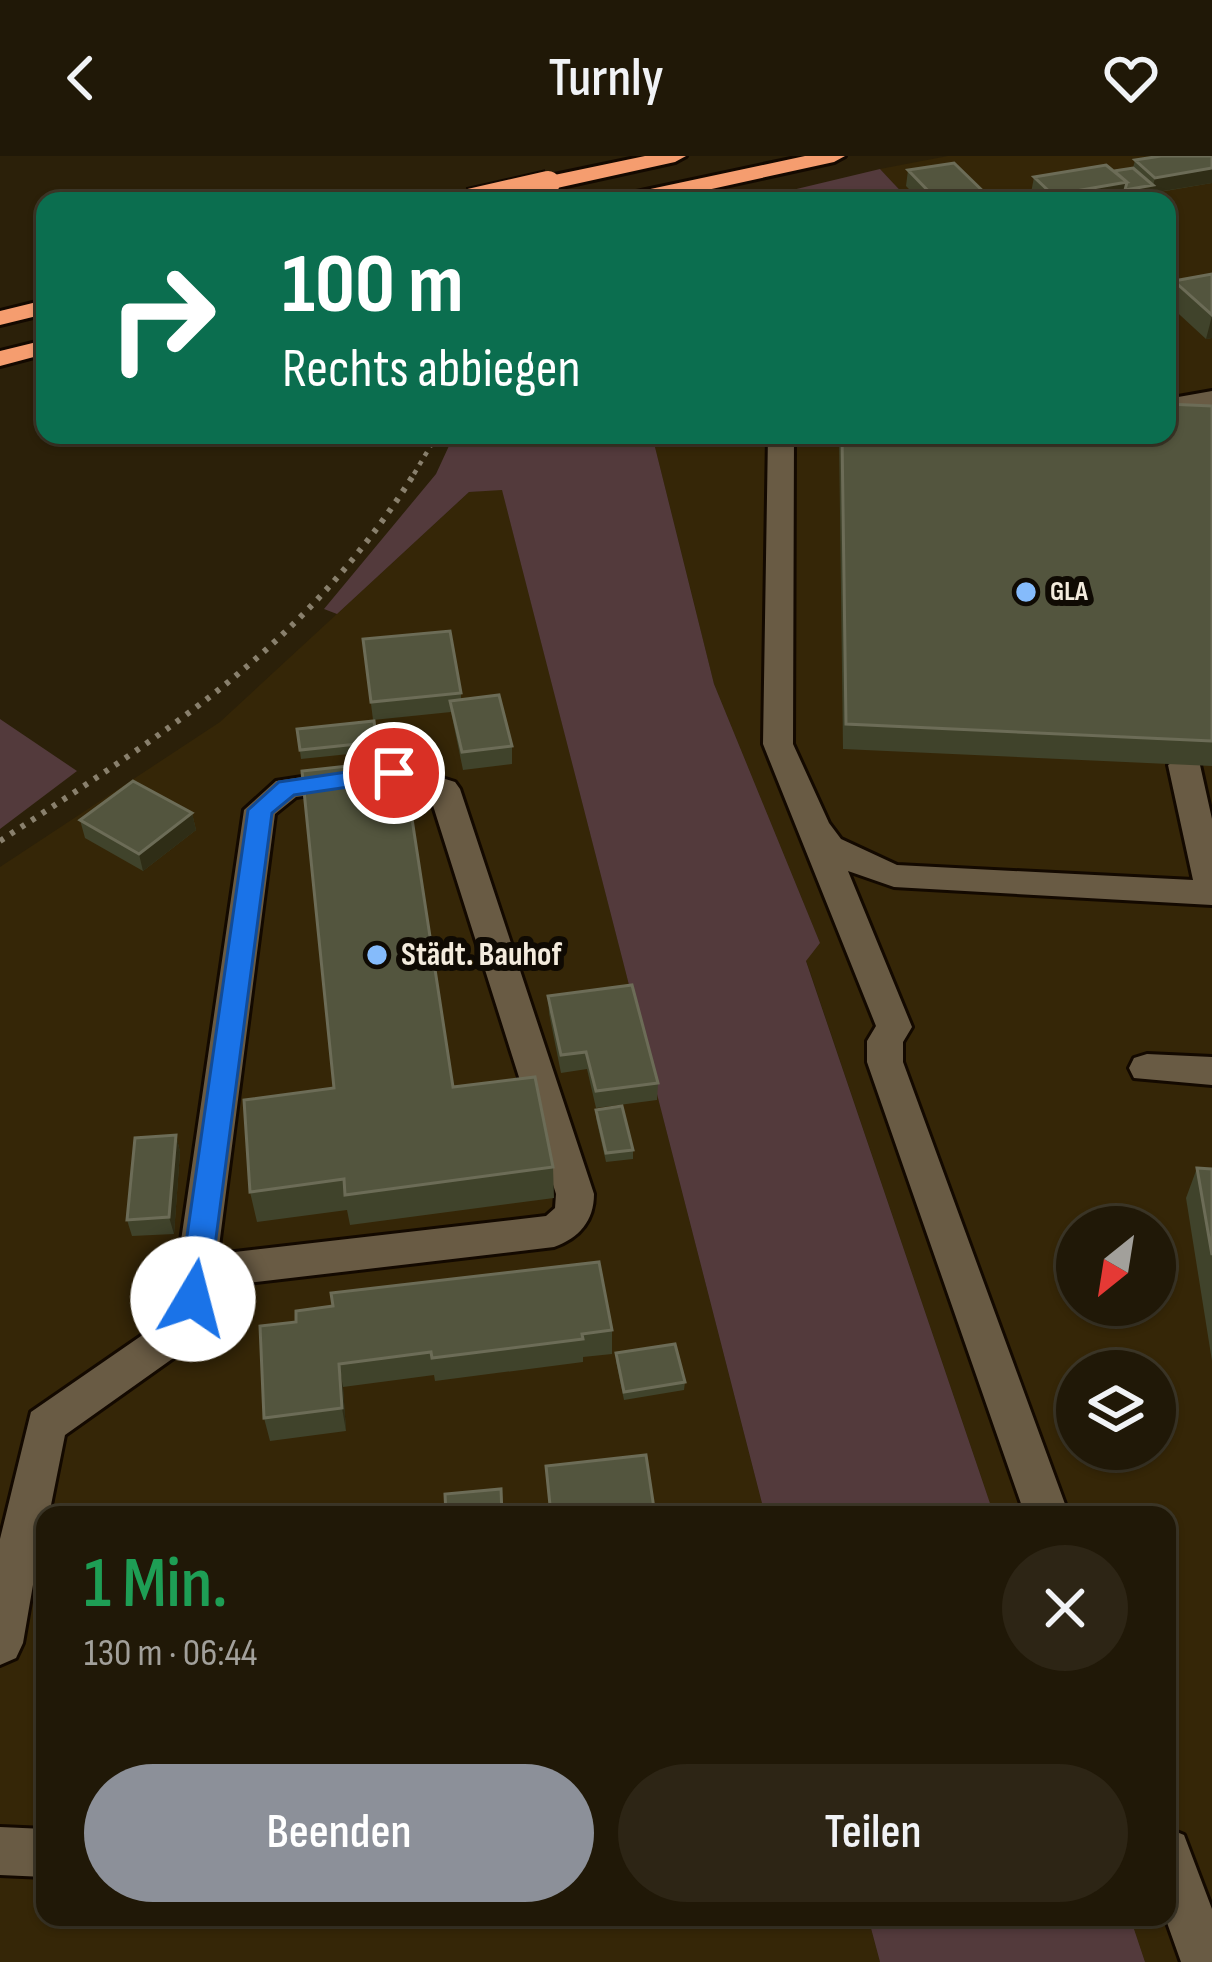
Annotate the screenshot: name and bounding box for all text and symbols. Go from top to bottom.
icon: back [48,45,114,111]
icon: heart [1098,45,1164,111]
text: Turnly [549,46,663,111]
text: 100 m [282,235,464,336]
icon: right [84,240,240,396]
text: Rechts abbiegen [282,337,581,402]
place label: GLA [1050,576,1088,608]
marker: GLA [1013,579,1039,605]
pin [343,722,445,824]
icon: arrive [361,740,427,806]
place label: Städt. Bauhof [401,935,562,975]
marker: Städt. Bauhof [364,942,390,968]
north arrow [1056,1206,1176,1326]
map controls [1056,1206,1176,1470]
position arrow [130,1236,256,1362]
button: layers [1056,1350,1176,1470]
text: 1 Min. [84,1541,228,1628]
button: close [1002,1545,1128,1671]
text: 130 m · 06:44 [84,1630,257,1677]
button: Beenden [84,1764,594,1902]
button: Teilen [618,1764,1128,1902]

